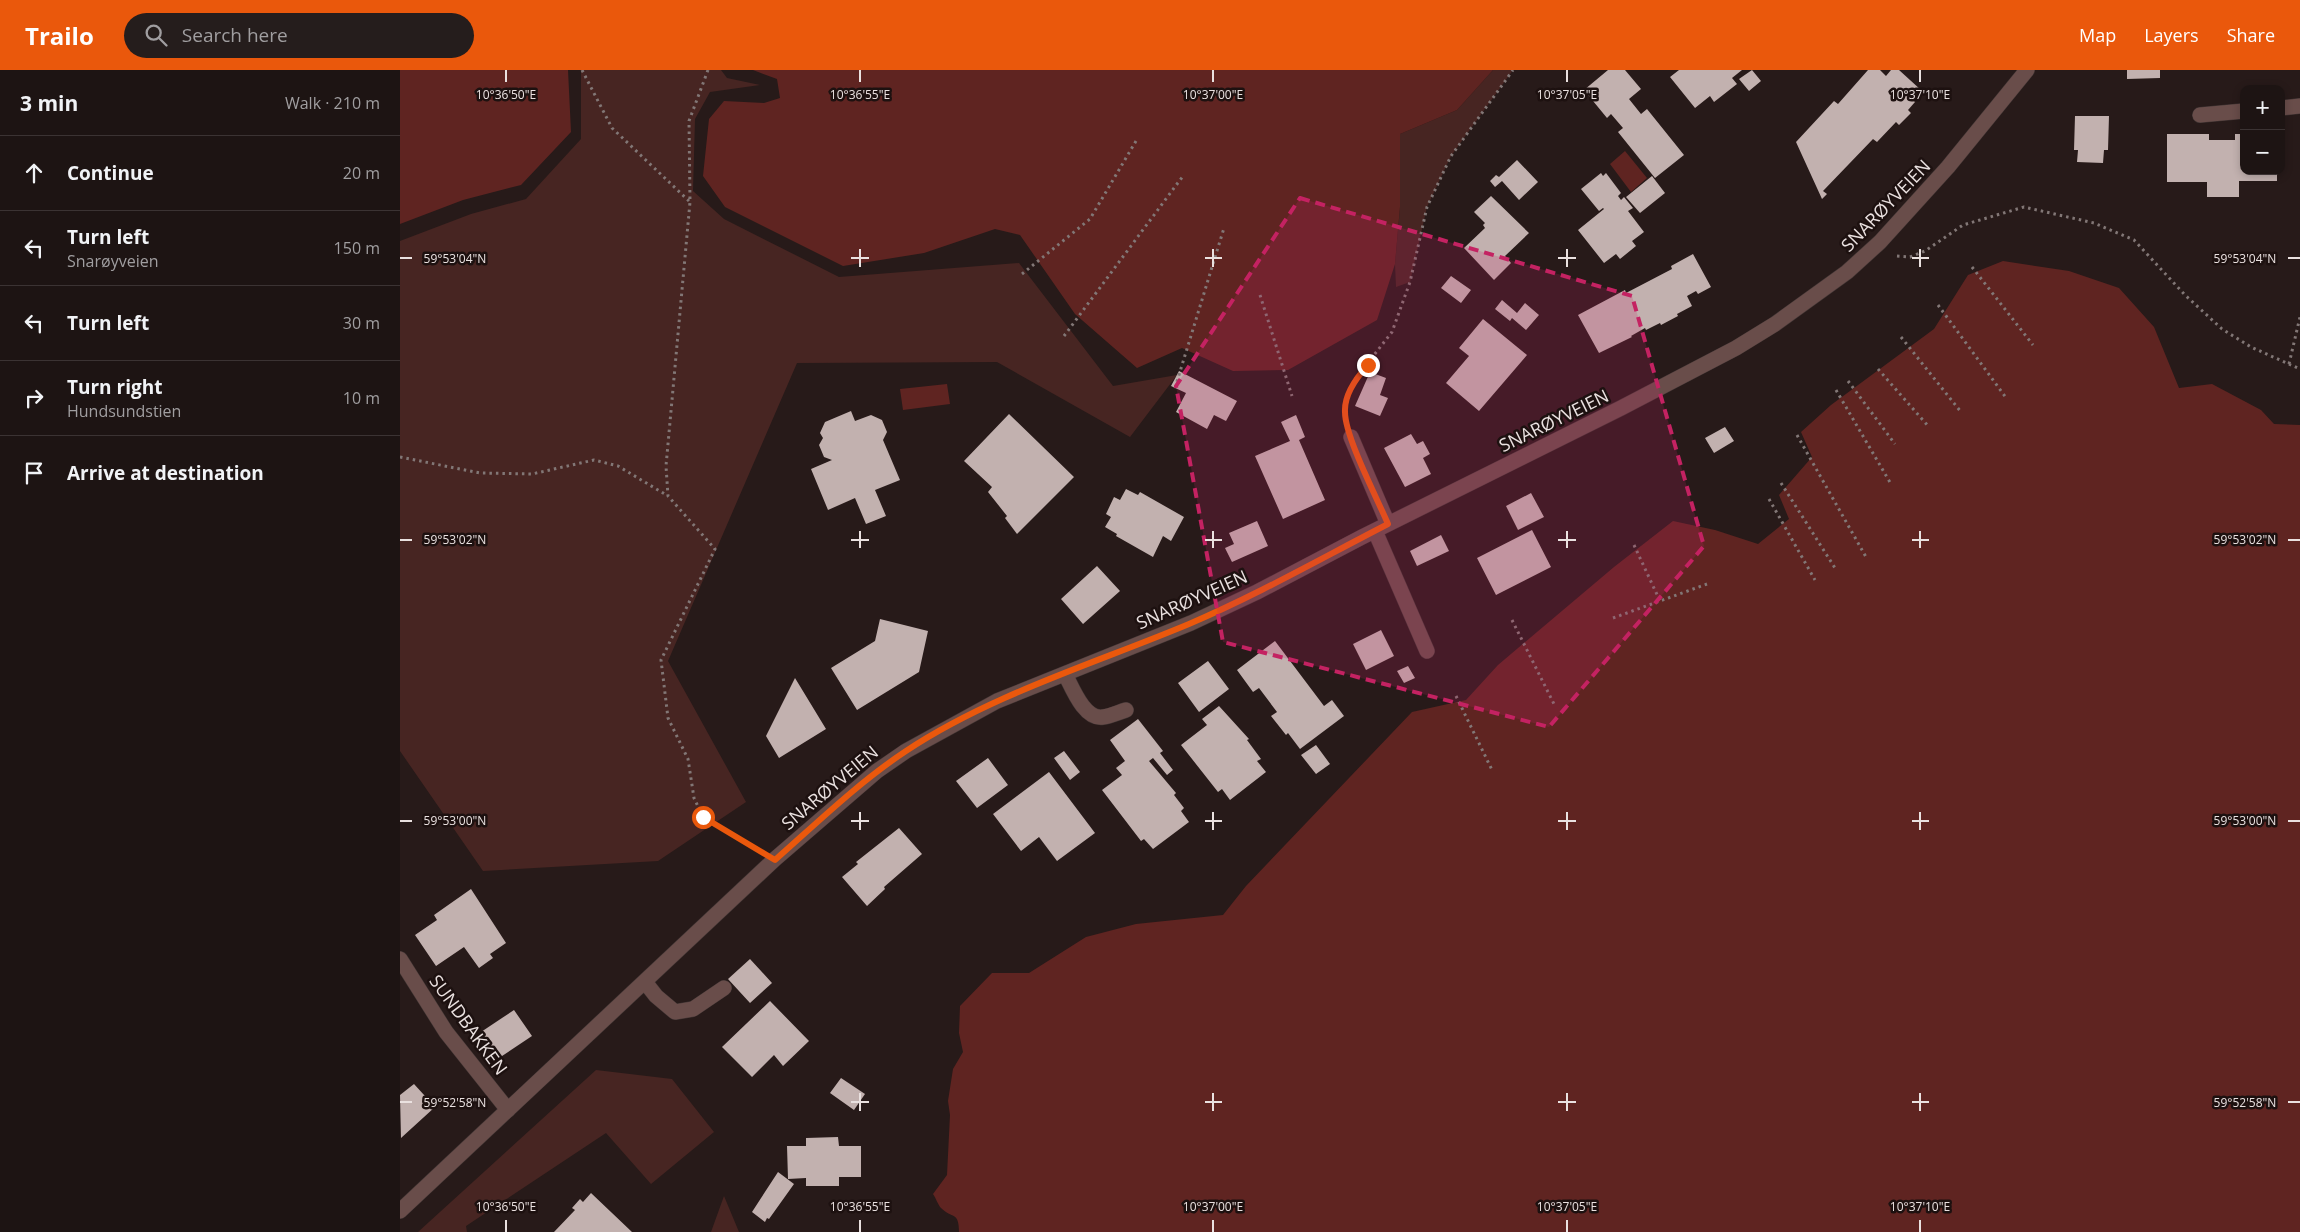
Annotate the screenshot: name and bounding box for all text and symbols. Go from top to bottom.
search box [124,13,474,58]
text: Trailo [25,19,94,52]
icon: search [142,21,170,49]
text: Search here [182,22,288,48]
text: Map [2079,23,2116,47]
text: Layers [2144,23,2199,47]
text: Share [2227,23,2275,47]
map controls [2240,85,2285,175]
button: + [2240,85,2285,130]
text: 10°36'50"E [476,86,536,103]
text: 10°36'55"E [830,86,890,103]
text: 10°37'00"E [1183,86,1243,103]
text: 10°37'05"E [1537,86,1597,103]
text: 10°37'10"E [1890,86,1950,103]
text: 3 min [20,89,78,117]
text: Walk · 210 m [285,92,380,114]
button: − [2240,130,2285,175]
street label: SNARØYVEIEN [1835,154,1935,257]
icon: ahead [20,159,48,187]
text: Continue [67,160,154,186]
text: 20 m [343,162,380,184]
text: Turn left [67,224,149,250]
icon: left [20,234,48,262]
text: 150 m [334,237,380,259]
text: Snarøyveien [67,250,158,272]
text: 59°53'04"N [424,250,486,267]
text: 59°53'04"N [2214,250,2276,267]
icon: left [20,309,48,337]
text: Turn left [67,310,149,336]
text: 30 m [343,312,380,334]
route end [1357,354,1380,377]
text: Turn right [67,374,162,400]
street label: SNARØYVEIEN [1495,383,1612,457]
icon: right [20,384,48,412]
text: 10 m [343,387,380,409]
text: Hundsundstien [67,400,181,422]
icon: arrive [20,459,48,487]
text: Arrive at destination [67,460,264,486]
text: 59°53'02"N [424,531,486,548]
text: 59°53'02"N [2214,531,2276,548]
street label: SNARØYVEIEN [1132,564,1251,634]
street label: SNARØYVEIEN [776,740,883,835]
route start [692,806,715,829]
text: 59°53'00"N [424,812,486,829]
text: 59°53'00"N [2214,812,2276,829]
street label: SUNDBAKKEN [424,970,513,1079]
text: 59°52'58"N [424,1094,486,1111]
text: 59°52'58"N [2214,1094,2276,1111]
text: 10°36'50"E [476,1198,536,1215]
text: 10°36'55"E [830,1198,890,1215]
text: 10°37'00"E [1183,1198,1243,1215]
text: 10°37'05"E [1537,1198,1597,1215]
text: 10°37'10"E [1890,1198,1950,1215]

